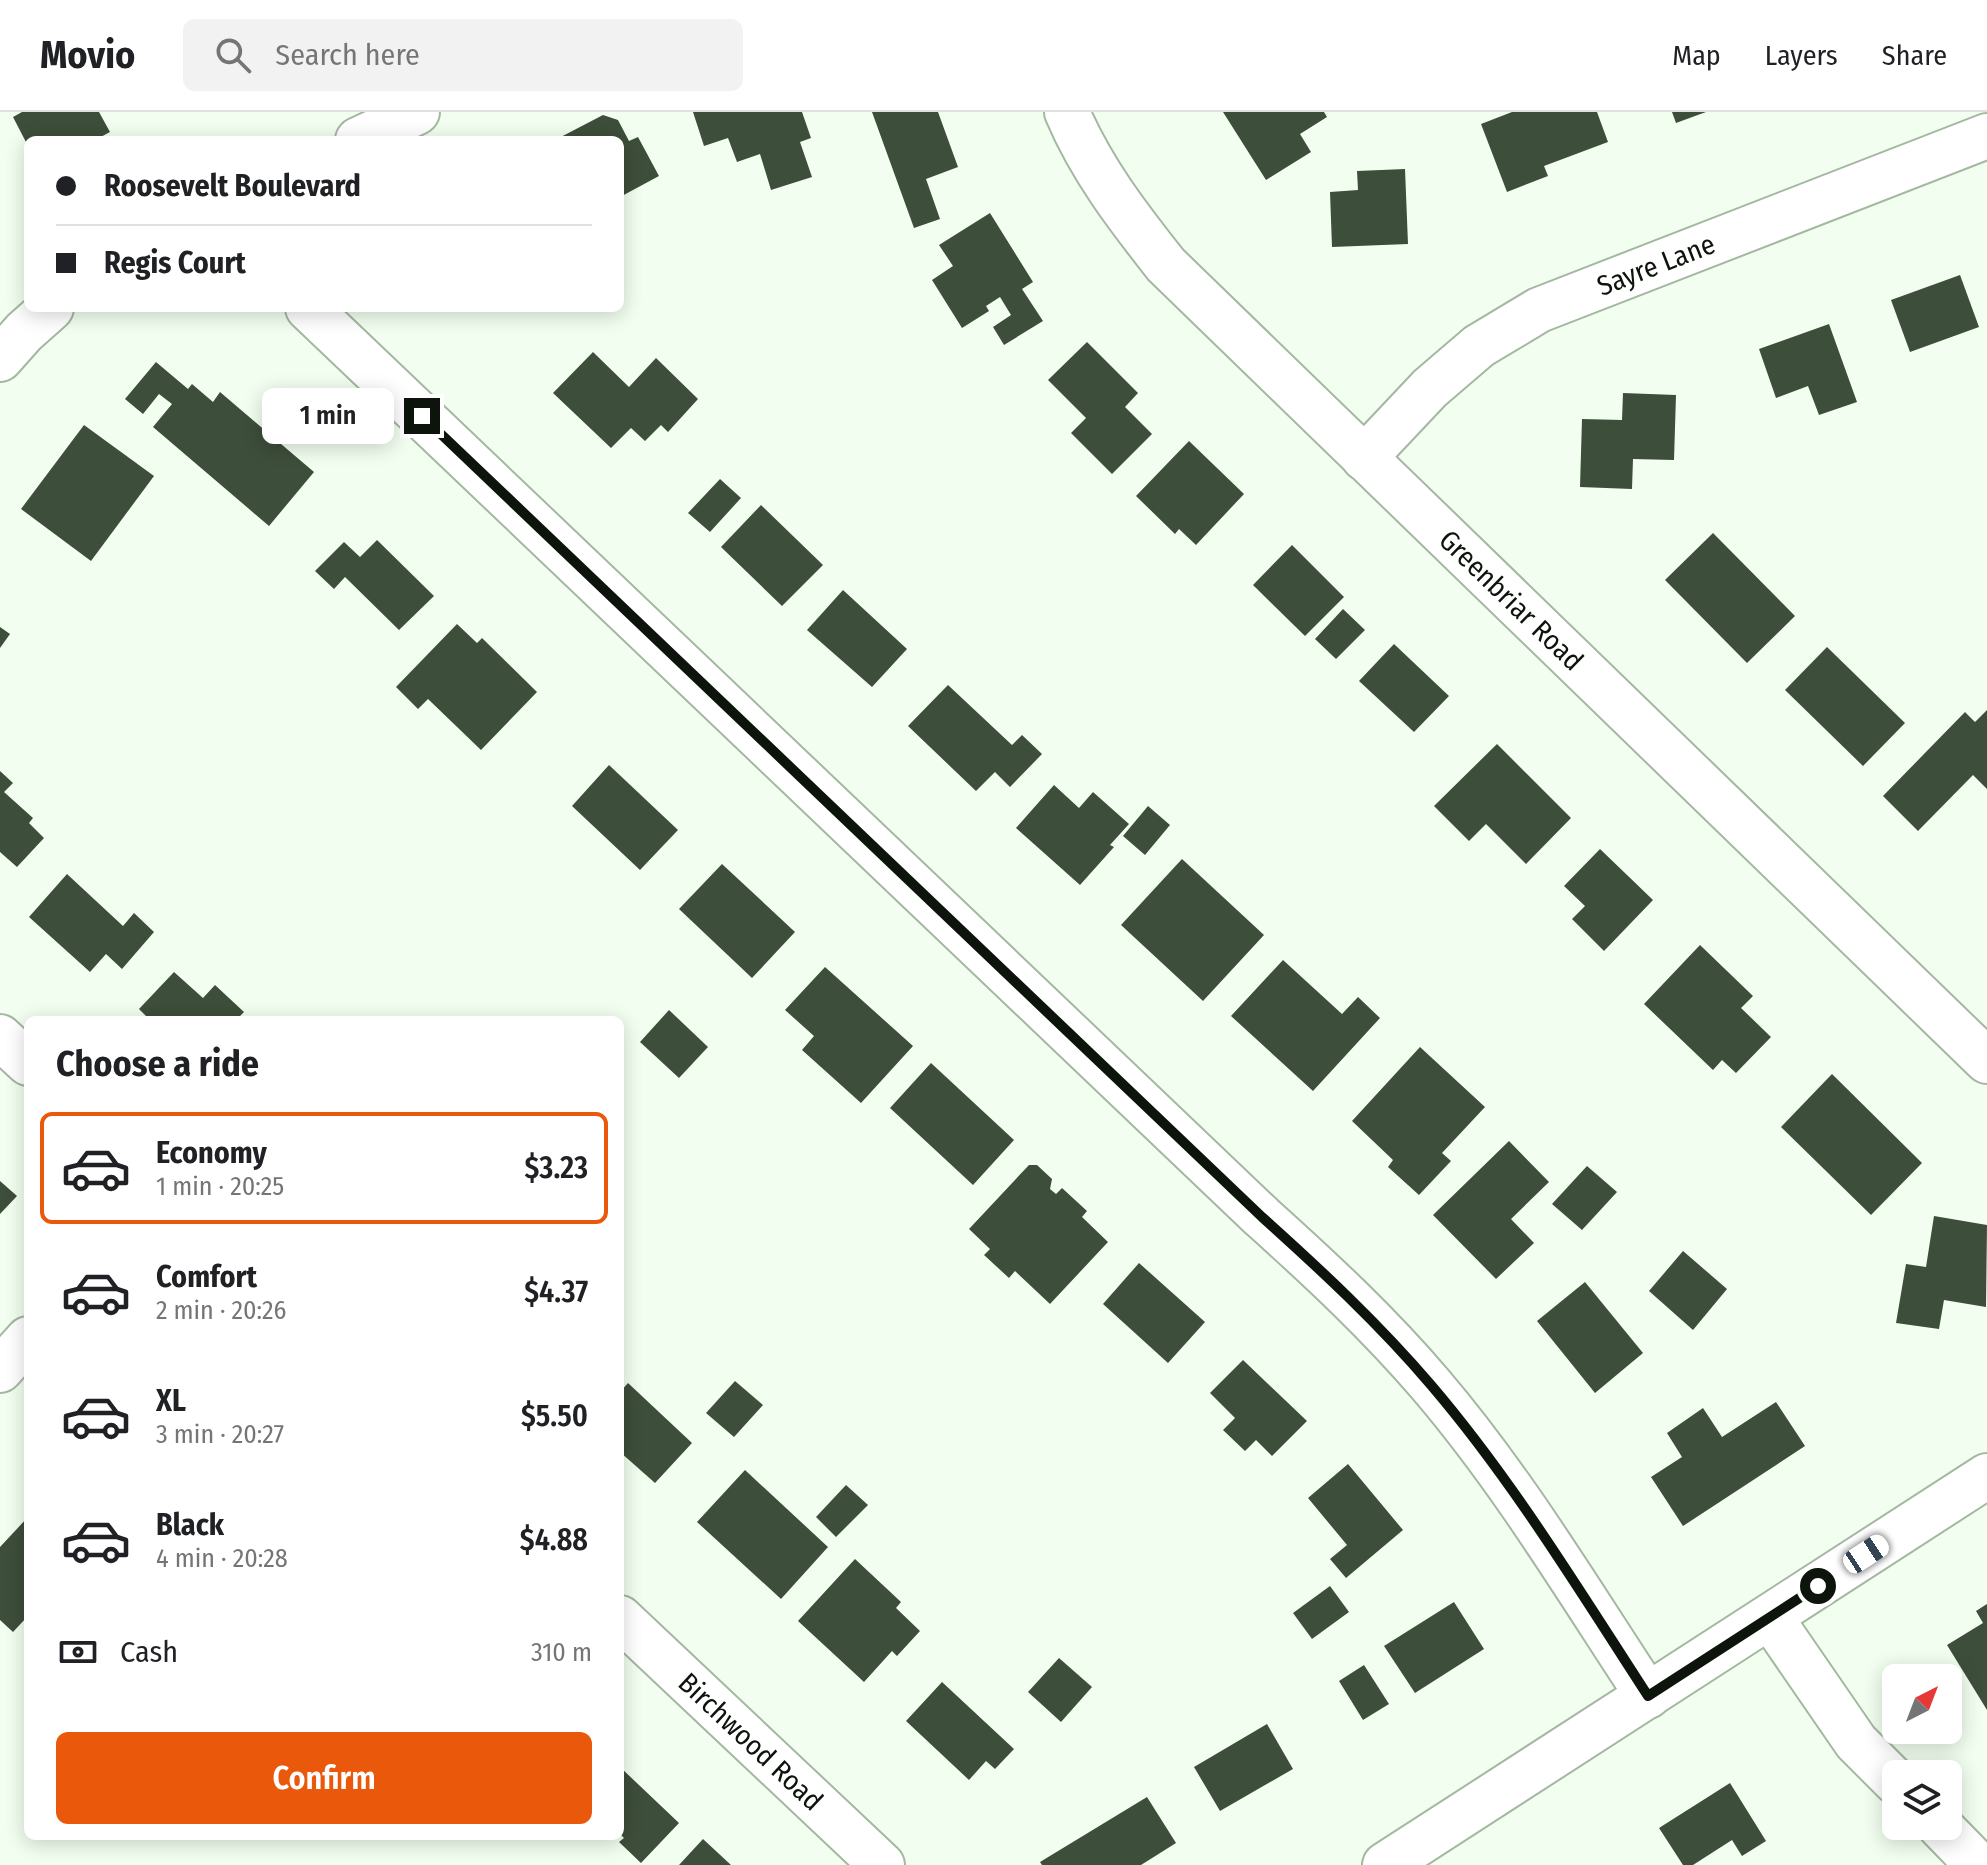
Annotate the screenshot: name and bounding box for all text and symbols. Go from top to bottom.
search box [183,19,743,91]
text: Movio [40,32,135,78]
icon: search [211,33,255,77]
text: Search here [275,37,420,73]
text: Map [1672,39,1721,72]
text: Layers [1765,39,1838,72]
text: Share [1882,39,1947,72]
text: Roosevelt Boulevard [104,168,361,204]
street label: Sayre Lane [1592,227,1720,303]
text: Regis Court [104,245,246,281]
callout: 1 min [262,388,394,444]
route end [404,398,440,434]
text: 1 min [300,400,356,431]
street label: Greenbriar Road [1432,523,1590,677]
text: Choose a ride [56,1042,259,1086]
icon: car [60,1132,132,1204]
text: Economy [156,1135,267,1171]
text: $3.23 [525,1150,588,1186]
text: 1 min · 20:25 [156,1171,284,1202]
icon: car [60,1256,132,1328]
text: Comfort [156,1259,257,1295]
text: $4.37 [524,1274,588,1310]
text: 2 min · 20:26 [156,1295,286,1326]
icon: car [60,1380,132,1452]
text: XL [156,1383,186,1419]
text: $5.50 [521,1398,588,1434]
text: 3 min · 20:27 [156,1419,284,1450]
icon: car [60,1504,132,1576]
text: Black [156,1507,224,1543]
text: $4.88 [520,1522,588,1558]
car [1839,1531,1893,1577]
text: 4 min · 20:28 [156,1543,288,1574]
route start [1800,1568,1836,1604]
icon: cash [56,1630,100,1674]
text: Cash [120,1634,178,1670]
text: 310 m [531,1637,592,1668]
north arrow [1882,1664,1962,1744]
map controls [1882,1664,1962,1840]
street label: Birchwood Road [672,1666,829,1818]
button: Confirm [56,1732,592,1824]
button: layers [1882,1760,1962,1840]

